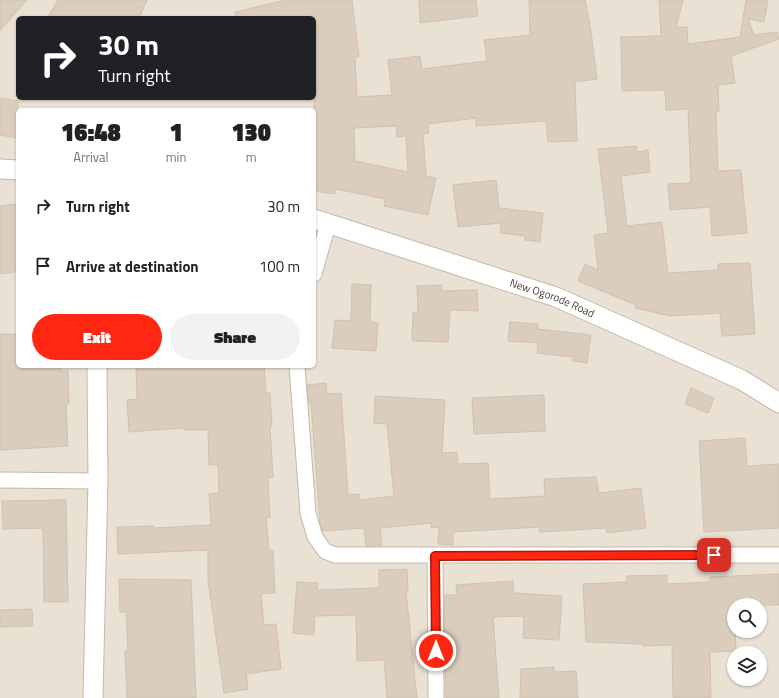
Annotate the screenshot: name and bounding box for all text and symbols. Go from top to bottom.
text: 30 m [98,23,159,66]
icon: right [32,32,84,84]
text: Turn right [98,62,171,89]
text: 16:48 [61,114,121,150]
text: 1 [169,114,183,150]
text: 130 [231,114,271,150]
text: Arrival [73,147,108,167]
text: min [166,147,186,167]
text: m [246,147,257,167]
icon: right [32,195,54,217]
text: Turn right [66,195,130,218]
text: 30 m [267,195,300,218]
icon: arrive [32,255,54,277]
text: Arrive at destination [66,255,199,278]
text: 100 m [259,255,300,278]
street label: New Ogorode Road [508,275,597,321]
button: Exit [32,314,162,360]
button: Share [170,314,300,360]
pin [697,538,731,572]
icon: arrive [703,544,725,566]
map controls [727,598,767,686]
button: search [727,598,767,638]
position arrow [415,630,457,672]
button: layers [727,646,767,686]

